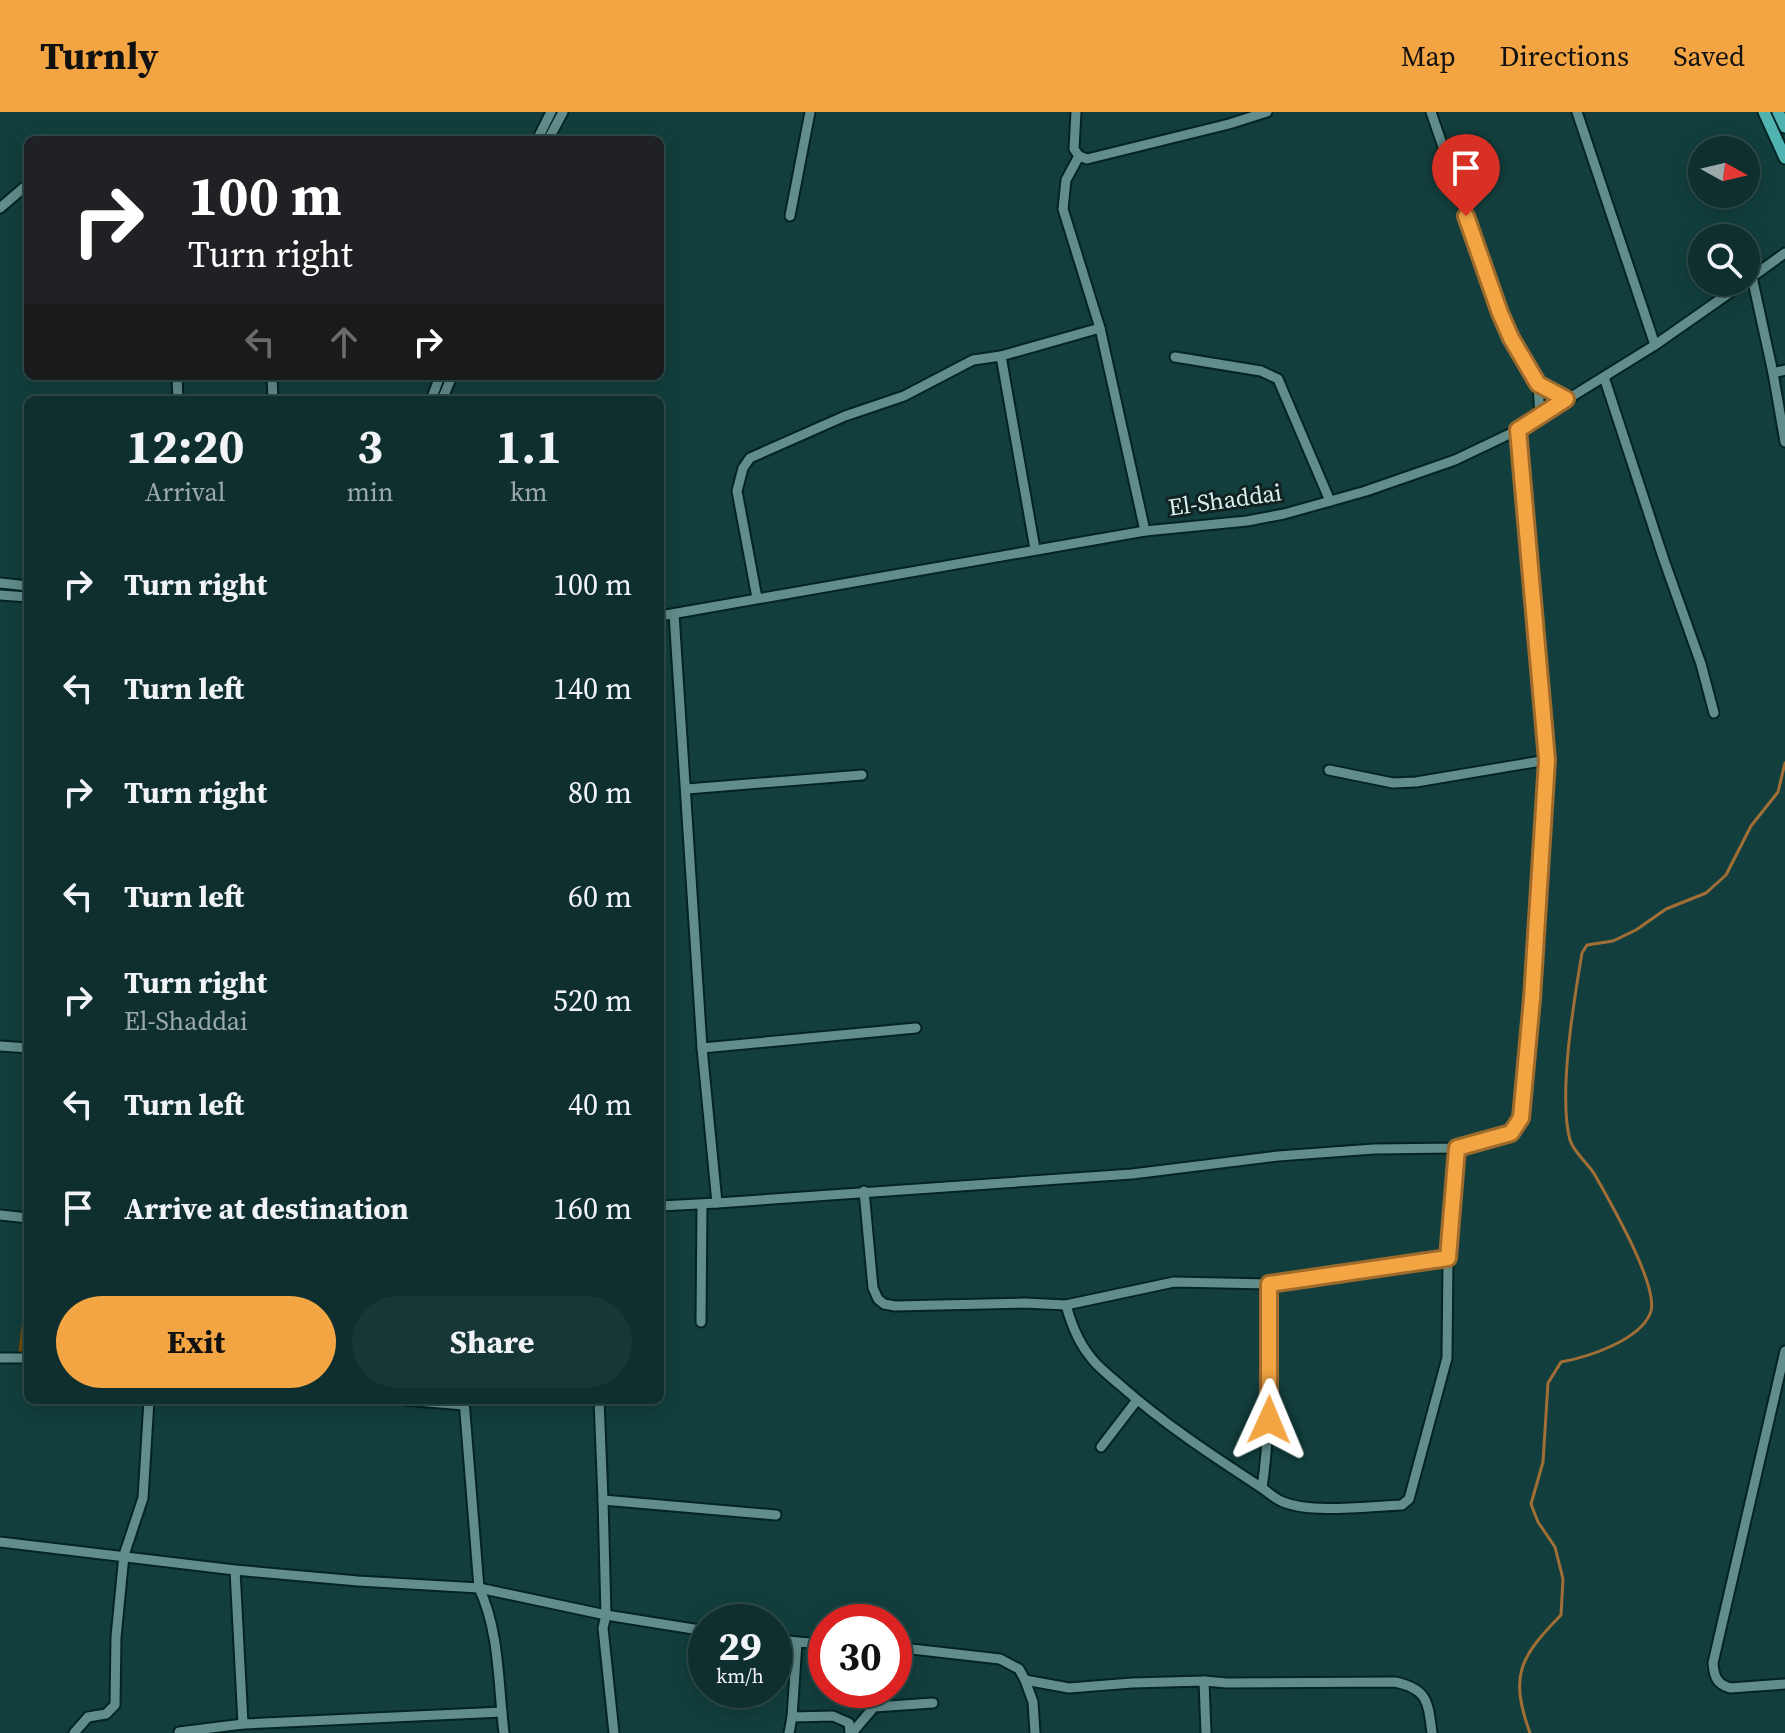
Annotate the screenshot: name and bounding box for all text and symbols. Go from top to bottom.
text: Turnly [40,30,159,82]
text: Map [1401,37,1456,75]
text: Directions [1500,37,1629,75]
text: Saved [1673,37,1745,75]
pin [1432,134,1500,216]
north arrow [1688,136,1760,208]
map controls [1688,136,1760,296]
icon: arrive [1444,146,1488,190]
text: 100 m [188,157,342,234]
icon: right [56,168,160,272]
button: search [1688,224,1760,296]
text: Turn right [188,230,353,279]
icon: left [238,320,282,364]
icon: ahead [322,320,366,364]
icon: right [406,320,450,364]
text: 12:20 [126,413,245,479]
text: 3 [357,413,383,479]
text: 1.1 [496,413,562,479]
text: Arrival [145,474,225,510]
text: min [347,474,393,510]
text: km [510,474,548,510]
street label: El-Shaddai [1166,475,1284,524]
icon: right [56,562,100,606]
text: Turn right [124,564,267,605]
text: 100 m [553,564,632,605]
icon: left [56,666,100,710]
text: Turn left [124,668,244,709]
text: 140 m [553,668,632,709]
icon: right [56,770,100,814]
text: Turn right [124,772,267,813]
text: 80 m [568,772,632,813]
icon: left [56,874,100,918]
text: Turn left [124,876,244,917]
text: 60 m [568,876,632,917]
text: Turn right [124,962,267,1003]
icon: right [56,978,100,1022]
text: 520 m [553,980,632,1021]
text: El-Shaddai [124,1003,248,1039]
icon: left [56,1082,100,1126]
text: Turn left [124,1084,244,1125]
text: 40 m [568,1084,632,1125]
icon: arrive [56,1186,100,1230]
text: Arrive at destination [124,1188,409,1229]
text: 160 m [553,1188,632,1229]
button: Exit [56,1296,336,1388]
button: Share [352,1296,632,1388]
position arrow [1227,1378,1311,1462]
speed limit sign: 30 [808,1604,912,1708]
text: 29 [718,1619,762,1673]
text: km/h [716,1662,764,1690]

